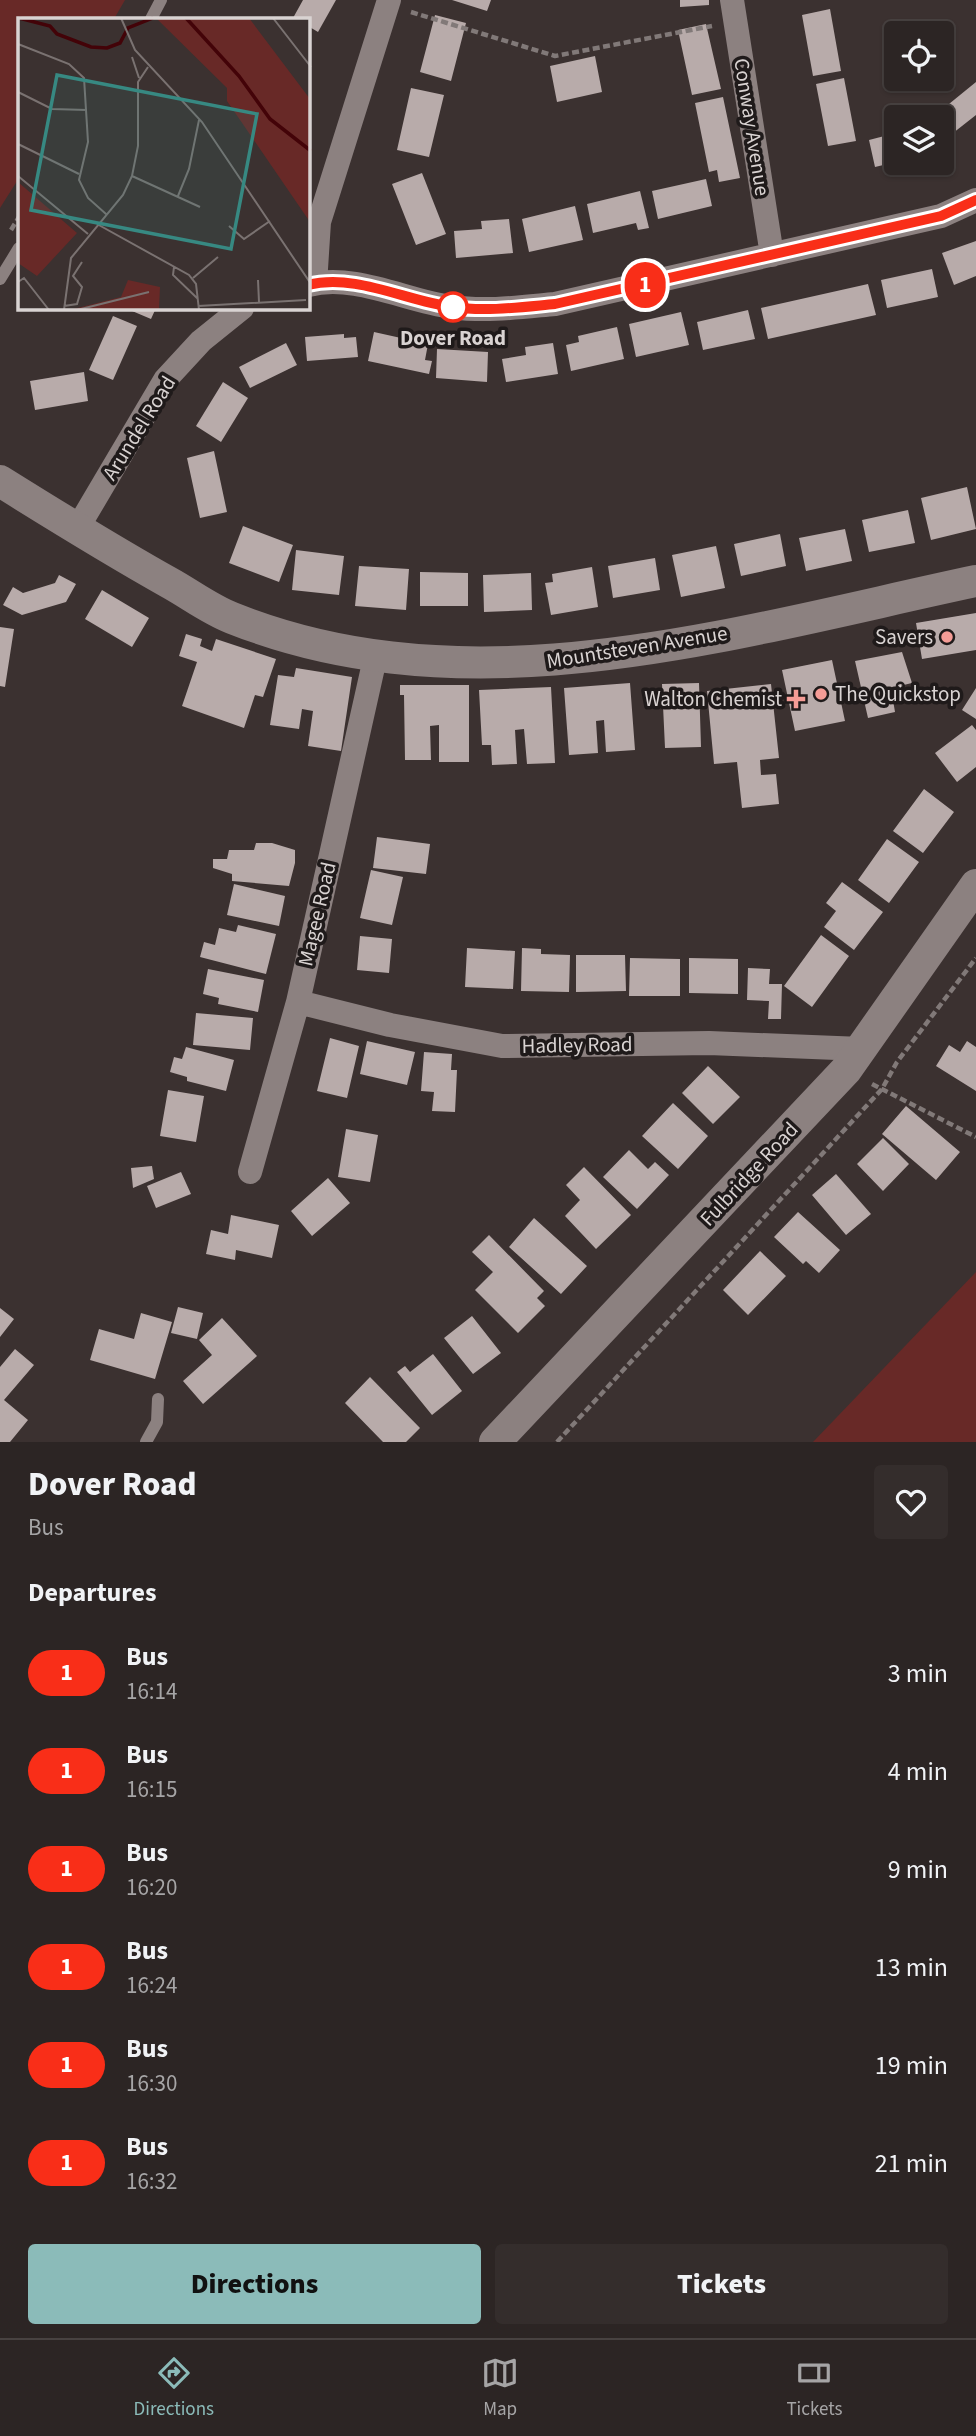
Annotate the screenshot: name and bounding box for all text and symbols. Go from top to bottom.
inset map [18,18,310,310]
map controls [884,21,954,175]
button: locate [884,21,954,91]
street label: Conway Avenue [726,56,778,198]
button: layers [884,105,954,175]
line badge: 1 [622,262,668,308]
text: 1 [639,267,651,302]
marker: Dover Road [438,292,468,322]
place label: Dover Road [400,323,506,353]
street label: Arundel Road [95,370,183,486]
street label: Mountsteven Avenue [544,618,730,676]
place label: Savers [875,622,933,652]
marker: Savers [939,629,955,645]
place label: The Quickstop [835,679,961,709]
place label: Walton Chemist [644,684,782,714]
marker: The Quickstop [813,686,829,702]
marker: Walton Chemist [788,691,804,707]
street label: Magee Road [290,859,344,969]
street label: Hadley Road [521,1029,633,1061]
street label: Fulbridge Road [693,1115,805,1233]
text: Dover Road [28,1461,197,1508]
button: heart [874,1465,948,1539]
text: Bus [28,1511,64,1544]
text: Departures [28,1574,156,1611]
text: Bus [126,1638,168,1675]
text: 1 [60,1655,73,1690]
text: 3 min [888,1655,948,1692]
text: 16:14 [126,1675,177,1708]
text: Bus [126,1736,168,1773]
text: 1 [60,1753,73,1788]
text: 4 min [888,1753,948,1790]
text: 16:15 [126,1773,177,1806]
text: Bus [126,1834,168,1871]
text: 1 [60,1851,73,1886]
text: 9 min [888,1851,948,1888]
text: 16:20 [126,1871,177,1904]
text: Bus [126,1932,168,1969]
text: 1 [60,1949,73,1984]
text: 13 min [875,1949,948,1986]
text: 16:24 [126,1969,177,2002]
text: Bus [126,2030,168,2067]
text: 1 [60,2047,73,2082]
text: 19 min [875,2047,948,2084]
text: 16:30 [126,2067,177,2100]
text: Bus [126,2128,168,2165]
text: 1 [60,2145,73,2180]
text: 21 min [875,2145,948,2182]
text: 16:32 [126,2165,177,2198]
button: Directions [28,2244,481,2324]
button: Tickets [495,2244,948,2324]
tab: Directions [134,2354,214,2423]
tab: Map [481,2354,519,2423]
tab: Tickets [786,2354,842,2423]

